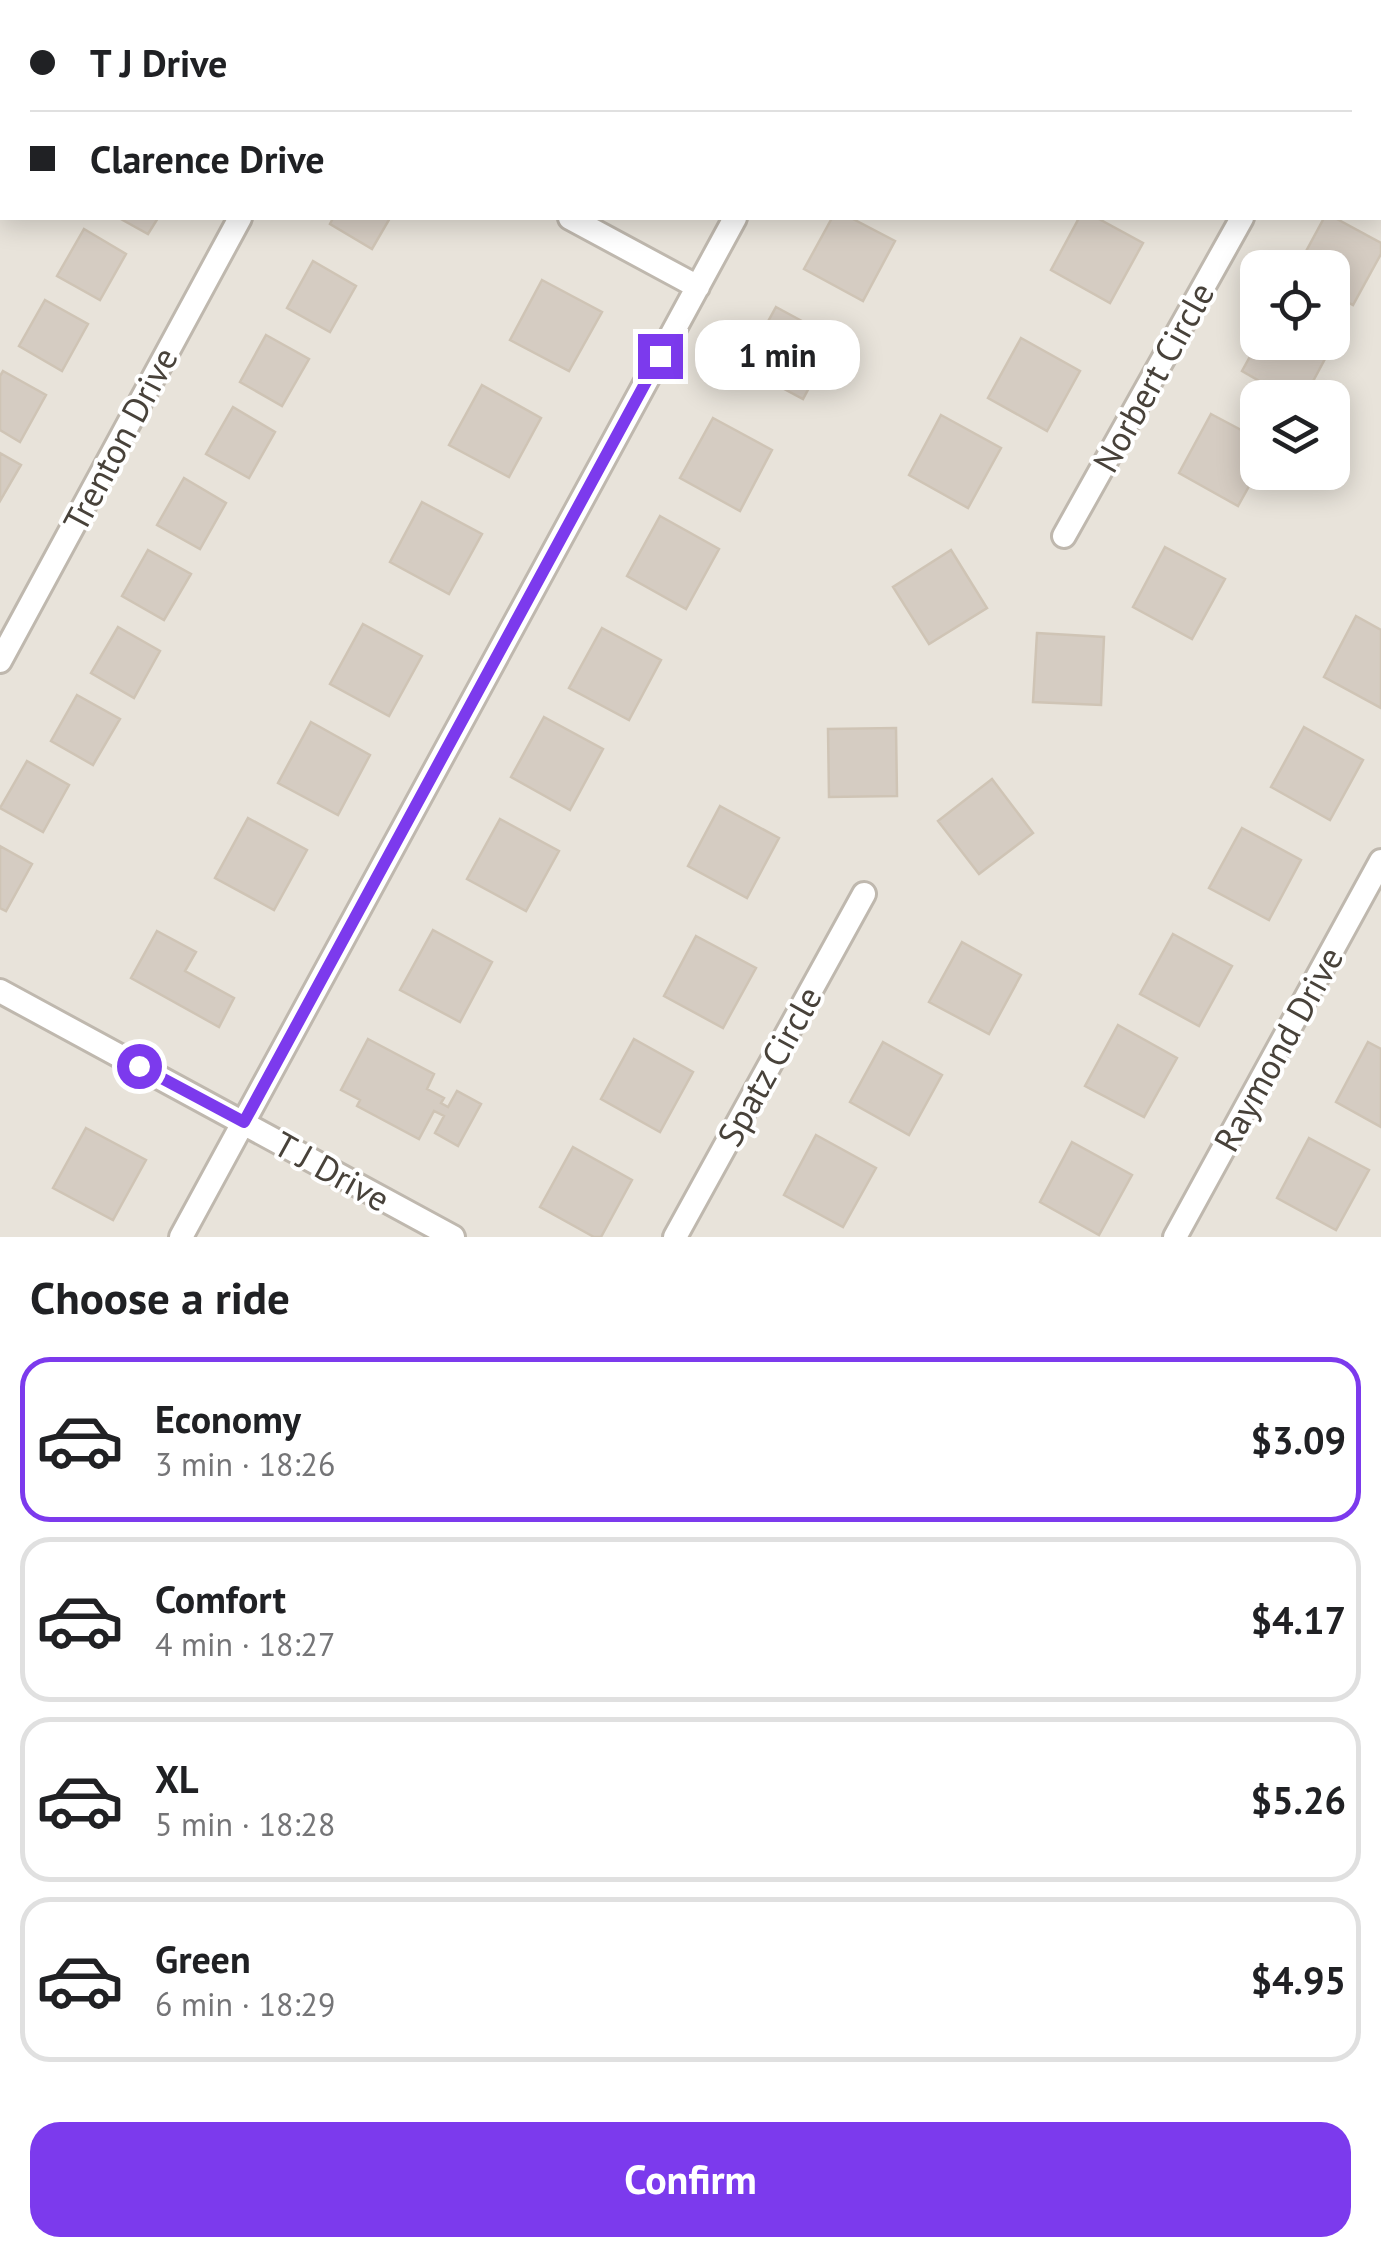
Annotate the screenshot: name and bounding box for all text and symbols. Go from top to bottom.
text: T J Drive [90,38,227,87]
text: Clarence Drive [90,134,325,183]
map controls [1240,250,1350,490]
button: locate [1240,250,1350,360]
street label: Norbert Circle [1082,274,1224,480]
callout: 1 min [695,321,860,391]
route end [638,334,683,379]
text: 1 min [738,334,817,376]
street label: Trenton Drive [52,339,188,539]
button: layers [1240,380,1350,490]
street label: Raymond Drive [1203,939,1353,1159]
street label: Spatz Circle [706,978,832,1154]
route start [117,1044,162,1089]
street label: T J Drive [266,1120,398,1222]
text: Choose a ride [30,1268,290,1326]
text: Economy [155,1394,301,1443]
icon: car [35,1395,125,1485]
text: $3.09 [1250,1415,1346,1464]
text: 3 min · 18:26 [155,1443,335,1485]
text: Comfort [155,1574,286,1623]
icon: car [35,1575,125,1665]
text: $4.17 [1250,1595,1346,1644]
text: 4 min · 18:27 [155,1623,335,1665]
text: XL [155,1754,199,1803]
icon: car [35,1755,125,1845]
text: $5.26 [1250,1775,1346,1824]
text: 5 min · 18:28 [155,1803,335,1845]
text: Green [155,1934,251,1983]
icon: car [35,1935,125,2025]
text: $4.95 [1250,1955,1346,2004]
text: 6 min · 18:29 [155,1983,335,2025]
button: Confirm [30,2122,1351,2237]

